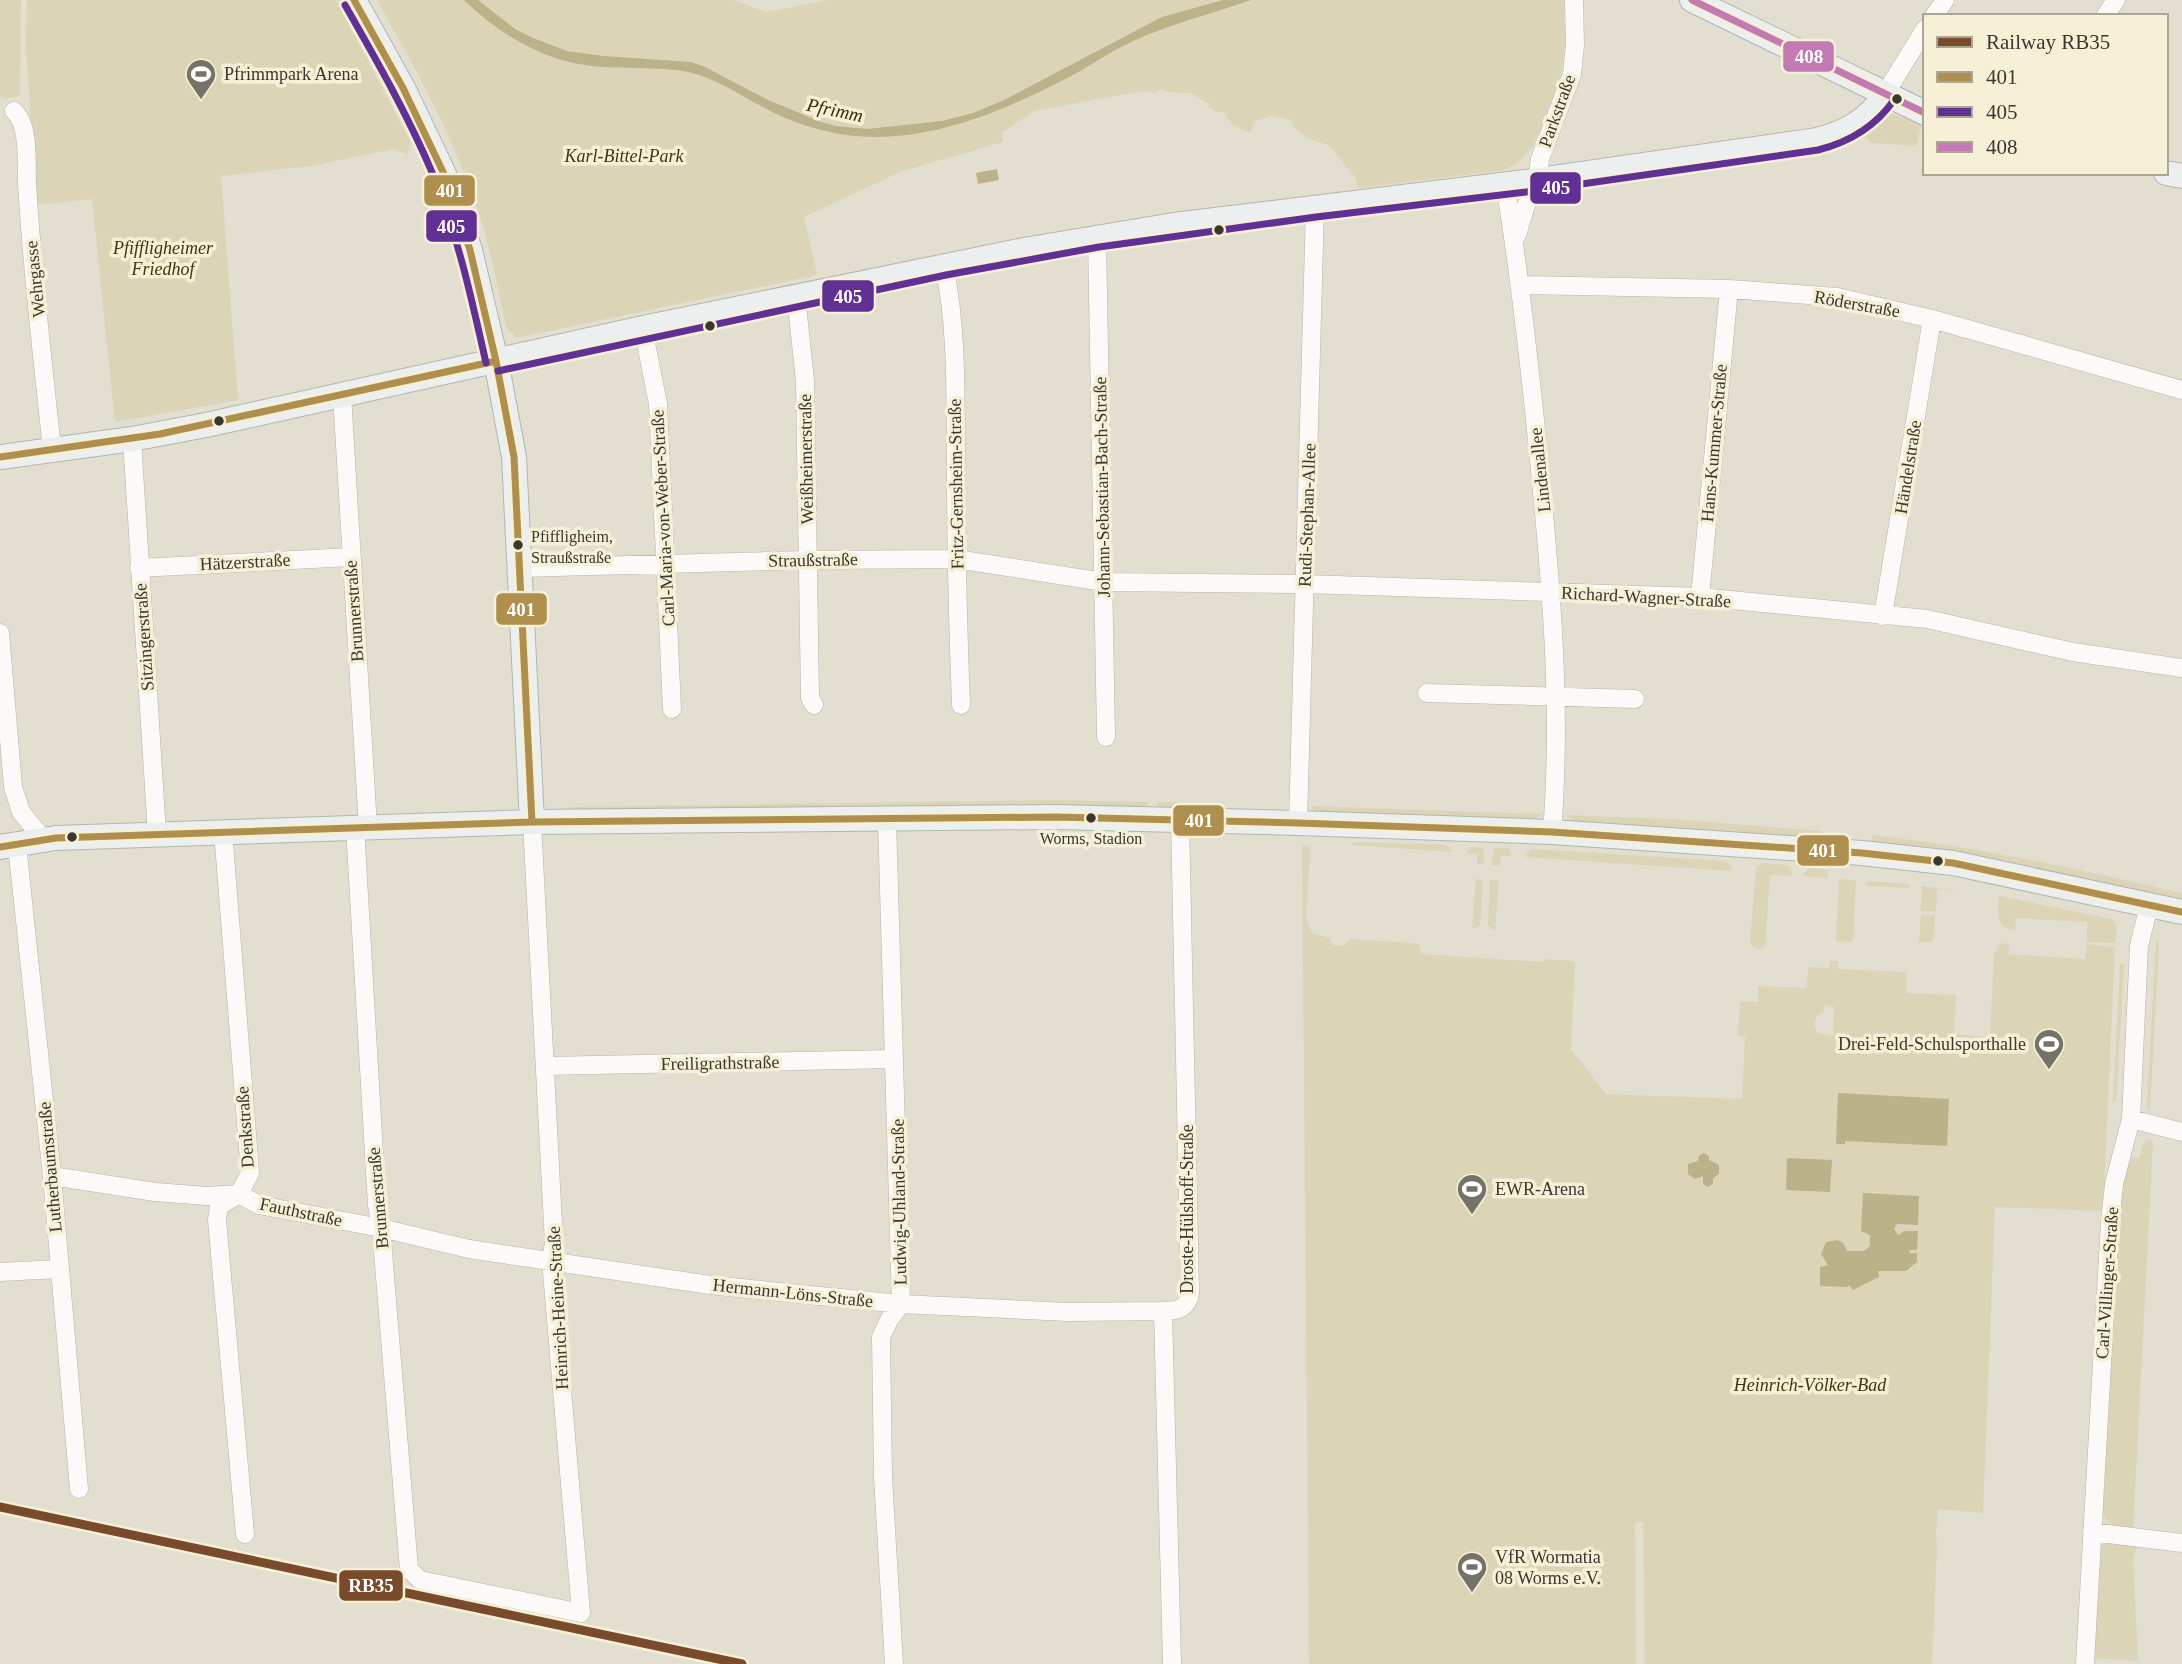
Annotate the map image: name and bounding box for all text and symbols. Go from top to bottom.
legend [1923,14,2168,175]
text: Railway RB35 [1986,30,2110,54]
line badge: 408 [1782,40,1835,73]
text: 408 [1795,46,1823,67]
sports icon: Pfrimmpark Arena [184,57,218,101]
place label: Pfrimmpark Arena [224,64,358,84]
text: 401 [1986,65,2018,89]
street label: Parkstraße [1535,72,1579,150]
unlabelled marker [1890,92,1904,106]
water label: Pfrimm [804,94,865,126]
text: 405 [1986,100,2018,124]
text: 408 [1986,135,2018,159]
park label: Karl-Bittel-Park [564,146,684,166]
line badge: 405 [1529,171,1582,205]
line badge: 401 [423,174,476,207]
text: 405 [1542,177,1570,198]
text: 401 [436,180,464,201]
line badge: 405 [425,209,478,243]
text: 405 [437,216,465,237]
unlabelled marker [1212,223,1226,237]
park label: Pfiffligheimer Friedhof [112,238,214,279]
street label: Wehrgasse [21,240,49,318]
line badge: 405 [821,279,875,313]
text: 405 [834,286,862,307]
street label: Röderstraße [1812,287,1902,321]
unlabelled marker [703,319,717,333]
street label: Hans-Kummer-Straße [1697,363,1731,523]
street label: Johann-Sebastian-Bach-Straße [1090,376,1114,598]
street label: Weißheimerstraße [795,394,817,524]
street label: Fritz-Gernsheim-Straße [945,398,967,570]
street label: Carl-Maria-von-Weber-Straße [647,409,679,627]
unlabelled marker [212,414,226,428]
street label: Händelstraße [1891,419,1925,515]
street label: Lindenallee [1526,427,1554,513]
street label: Rudi-Stephan-Allee [1294,443,1320,587]
place label: Pfiffligheim, Straußstraße [531,528,613,566]
marker: Pfiffligheim, Straußstraße [511,538,525,552]
street label: Straußstraße [768,549,858,571]
street label: Hätzerstraße [199,550,291,574]
street label: Brunnerstraße [340,559,368,663]
street label: Sitzingerstraße [130,582,158,692]
street label: Richard-Wagner-Straße [1561,583,1731,611]
line badge: 401 [495,592,548,626]
text: 401 [507,599,535,620]
line badge: 401 [1172,804,1225,837]
text: 401 [1185,810,1213,831]
marker: Worms, Stadion [1084,811,1098,825]
unlabelled marker [65,830,79,844]
place label: Worms, Stadion [1040,830,1142,847]
line badge: 401 [1796,834,1850,867]
text: 401 [1809,840,1837,861]
unlabelled marker [1931,854,1945,868]
sports icon: Drei-Feld-Schulsporthalle [2032,1027,2066,1071]
place label: Drei-Feld-Schulsporthalle [1838,1034,2026,1054]
street label: Freiligrathstraße [660,1052,780,1074]
street label: Denkstraße [232,1085,258,1169]
street label: Lutherbaumstraße [34,1101,66,1233]
street label: Ludwig-Uhland-Straße [888,1118,910,1286]
street label: Droste-Hülshoff-Straße [1177,1124,1197,1294]
street label: Brunnerstraße [364,1146,392,1250]
sports icon: EWR-Arena [1455,1172,1489,1216]
place label: EWR-Arena [1495,1179,1585,1199]
street label: Fauthstraße [258,1193,344,1231]
street label: Carl-Villinger-Straße [2092,1206,2122,1360]
street label: Heinrich-Heine-Straße [544,1226,572,1390]
street label: Hermann-Löns-Straße [712,1275,874,1311]
park label: Heinrich-Völker-Bad [1733,1375,1887,1395]
place label: VfR Wormatia 08 Worms e.V. [1495,1547,1601,1588]
sports icon: VfR Wormatia 08 Worms e.V. [1455,1550,1489,1594]
line badge: RB35 [338,1569,404,1602]
text: RB35 [348,1575,394,1596]

